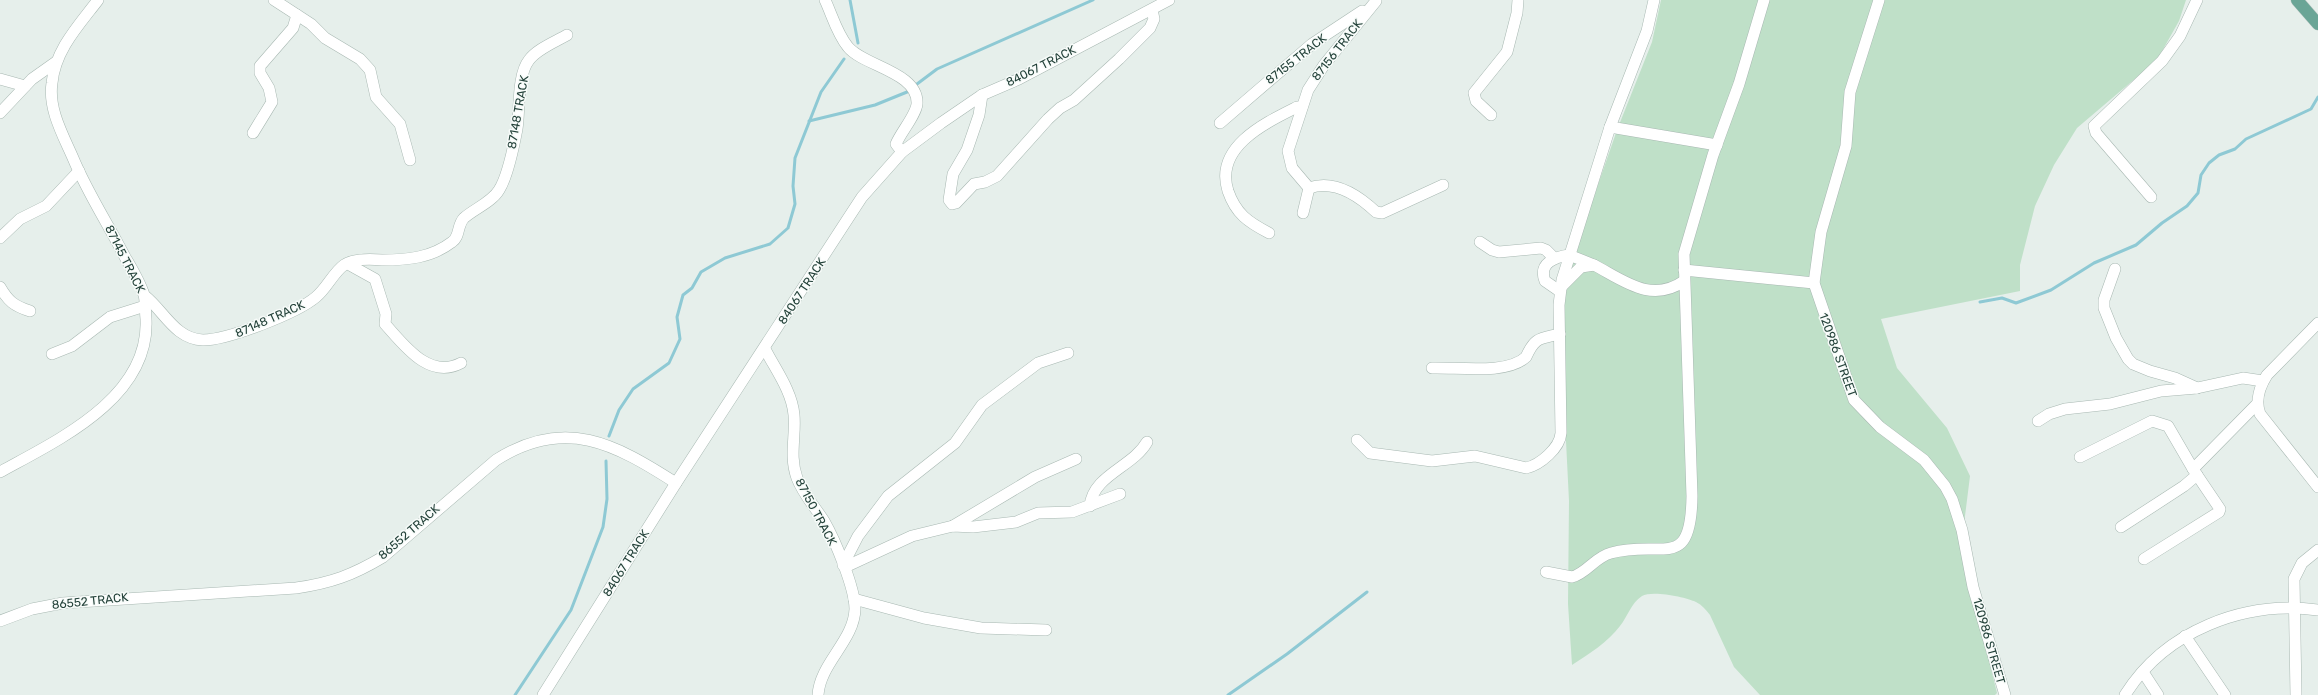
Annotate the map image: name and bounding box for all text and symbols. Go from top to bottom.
street label: 87156 TRACK [1309,16,1366,83]
street label: 87155 TRACK [1263,30,1330,87]
street label: 84067 TRACK [1004,42,1079,90]
street label: 87148 TRACK [505,73,532,150]
street label: 87145 TRACK [102,223,148,296]
street label: 84067 TRACK [775,255,829,327]
street label: 87148 TRACK [233,297,308,341]
street label: 120986 STREET [1816,311,1860,399]
street label: 87150 TRACK [792,476,840,549]
street label: 86552 TRACK [375,501,443,562]
street label: 84067 TRACK [600,526,653,599]
street label: 86552 TRACK [51,590,130,612]
street label: 120986 STREET [1970,597,2008,685]

